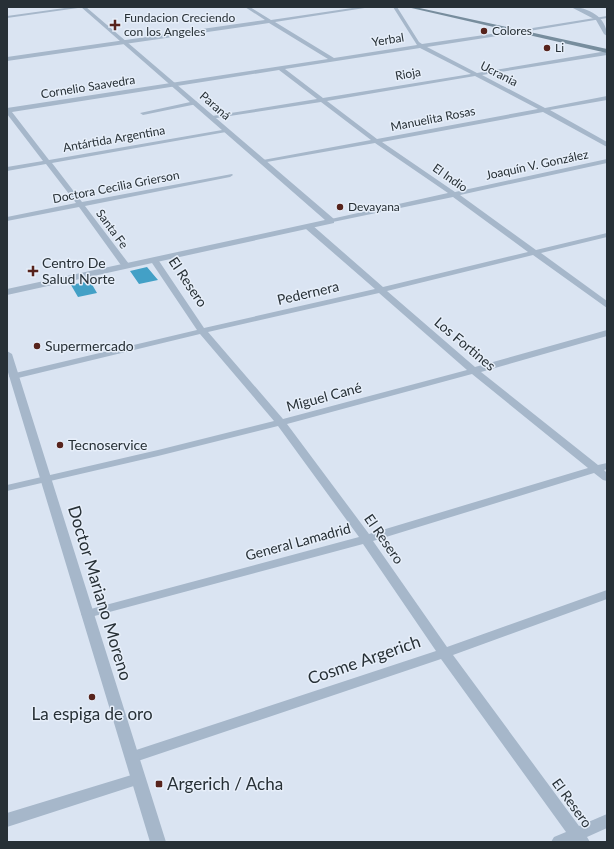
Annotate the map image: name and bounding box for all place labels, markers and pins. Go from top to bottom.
place label: Fundacion Creciendo con los Angeles [124,10,235,39]
marker: Fundacion Creciendo con los Angeles [109,19,121,31]
place label: Colores [492,23,532,38]
marker: Colores [479,26,489,36]
place label: Li [555,40,564,55]
marker: Li [542,43,552,53]
place label: Devayana [348,199,400,214]
marker: Devayana [335,202,345,212]
place label: Centro De Salud Norte [42,254,115,287]
marker: Centro De Salud Norte [27,265,39,277]
place label: Supermercado [45,337,134,354]
marker: Supermercado [32,341,42,351]
place label: Tecnoservice [68,436,147,453]
marker: Tecnoservice [55,440,65,450]
marker: La espiga de oro [87,692,97,702]
place label: La espiga de oro [31,703,153,724]
place label: Argerich / Acha [167,773,283,794]
marker: Argerich / Acha [154,779,164,789]

